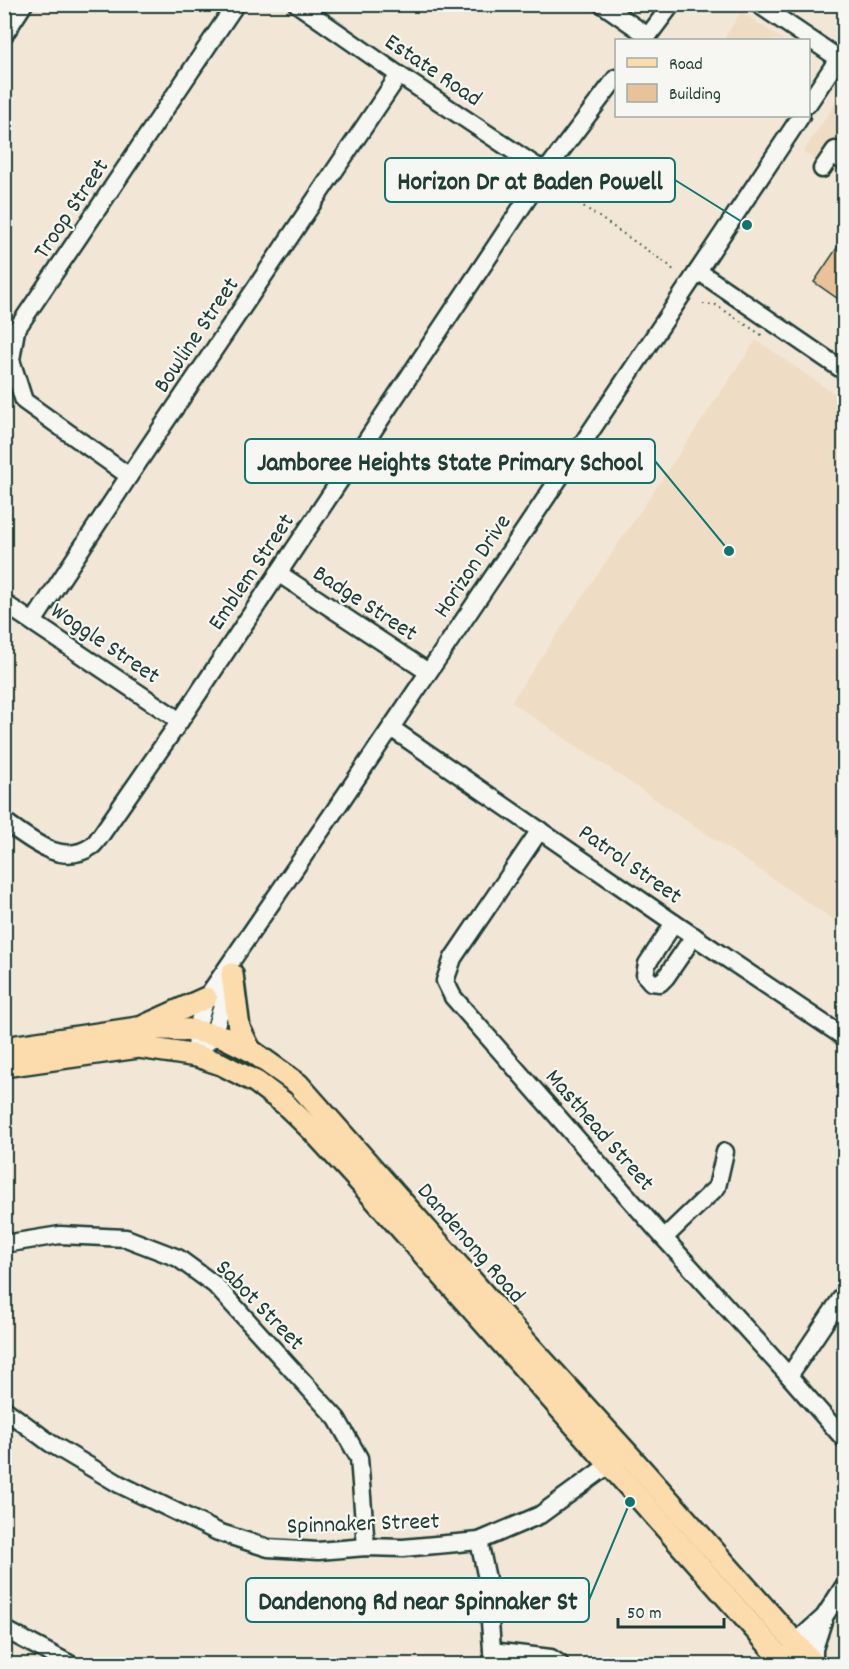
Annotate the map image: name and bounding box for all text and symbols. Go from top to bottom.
street label: Estate Road [377,26,488,117]
legend [615,39,810,117]
text: Road [669,53,703,78]
text: Building [669,83,721,108]
street label: Troop Street [26,152,119,267]
callout: Horizon Dr at Baden Powell [385,158,675,202]
text: Horizon Dr at Baden Powell [397,165,664,202]
street label: Bowline Street [146,271,249,400]
callout: Jamboree Heights State Primary School [245,439,655,483]
text: Jamboree Heights State Primary School [257,446,644,483]
street label: Emblem Street [201,507,304,638]
street label: Horizon Drive [426,508,521,625]
street label: Badge Street [305,558,424,651]
street label: Woggle Street [43,595,166,694]
street label: Patrol Street [570,817,688,914]
street label: Masthead Street [536,1062,662,1200]
street label: Dandenong Road [408,1176,532,1312]
street label: Sabot Street [206,1253,311,1360]
street label: Spinnaker Street [286,1505,440,1545]
callout: Dandenong Rd near Spinnaker St [246,1578,589,1622]
text: Dandenong Rd near Spinnaker St [258,1585,578,1622]
scale bar [618,1591,724,1629]
text: 50 m [627,1602,662,1627]

